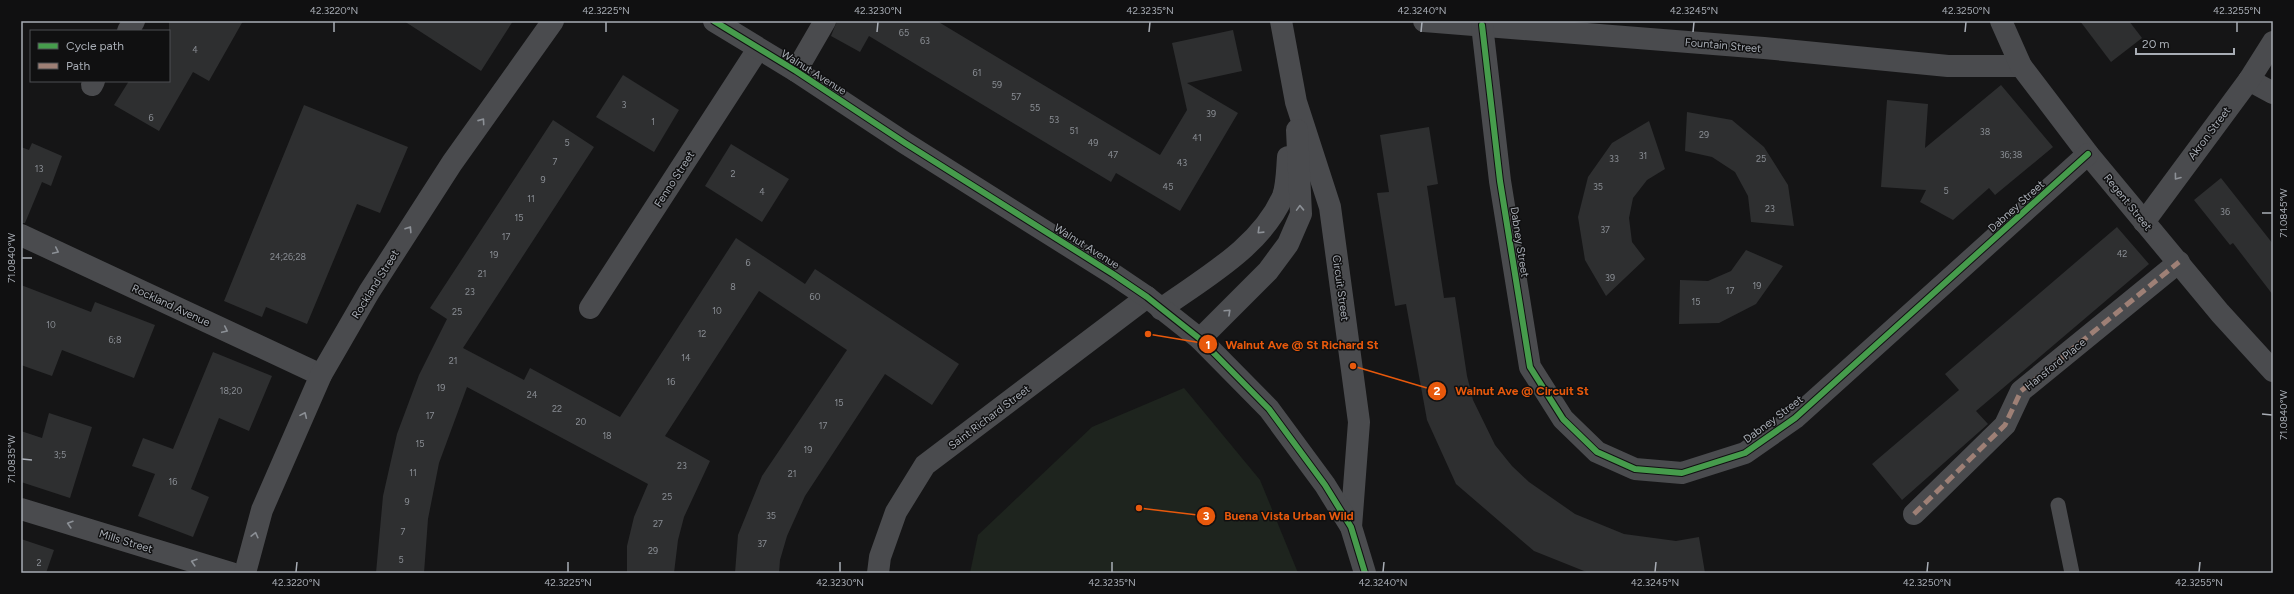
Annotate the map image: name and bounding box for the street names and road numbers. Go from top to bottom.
street label: Fountain Street [1684,36,1762,55]
street label: Walnut Avenue [779,47,849,98]
street label: Akron Street [2185,104,2233,162]
street label: Fenno Street [652,149,697,210]
street label: Regent Street [2101,171,2154,233]
street label: Dabney Street [1986,178,2047,235]
street label: Dabney Street [1508,206,1531,278]
street label: Walnut Avenue [1052,221,1122,272]
street label: Rockland Street [349,247,402,321]
street label: Circuit Street [1329,254,1352,322]
street label: Rockland Avenue [129,282,212,329]
street label: Hansford Place [2022,336,2088,393]
street label: Saint Richard Street [946,382,1033,452]
street label: Dabney Street [1741,393,1806,446]
street label: Mills Street [97,527,154,556]

